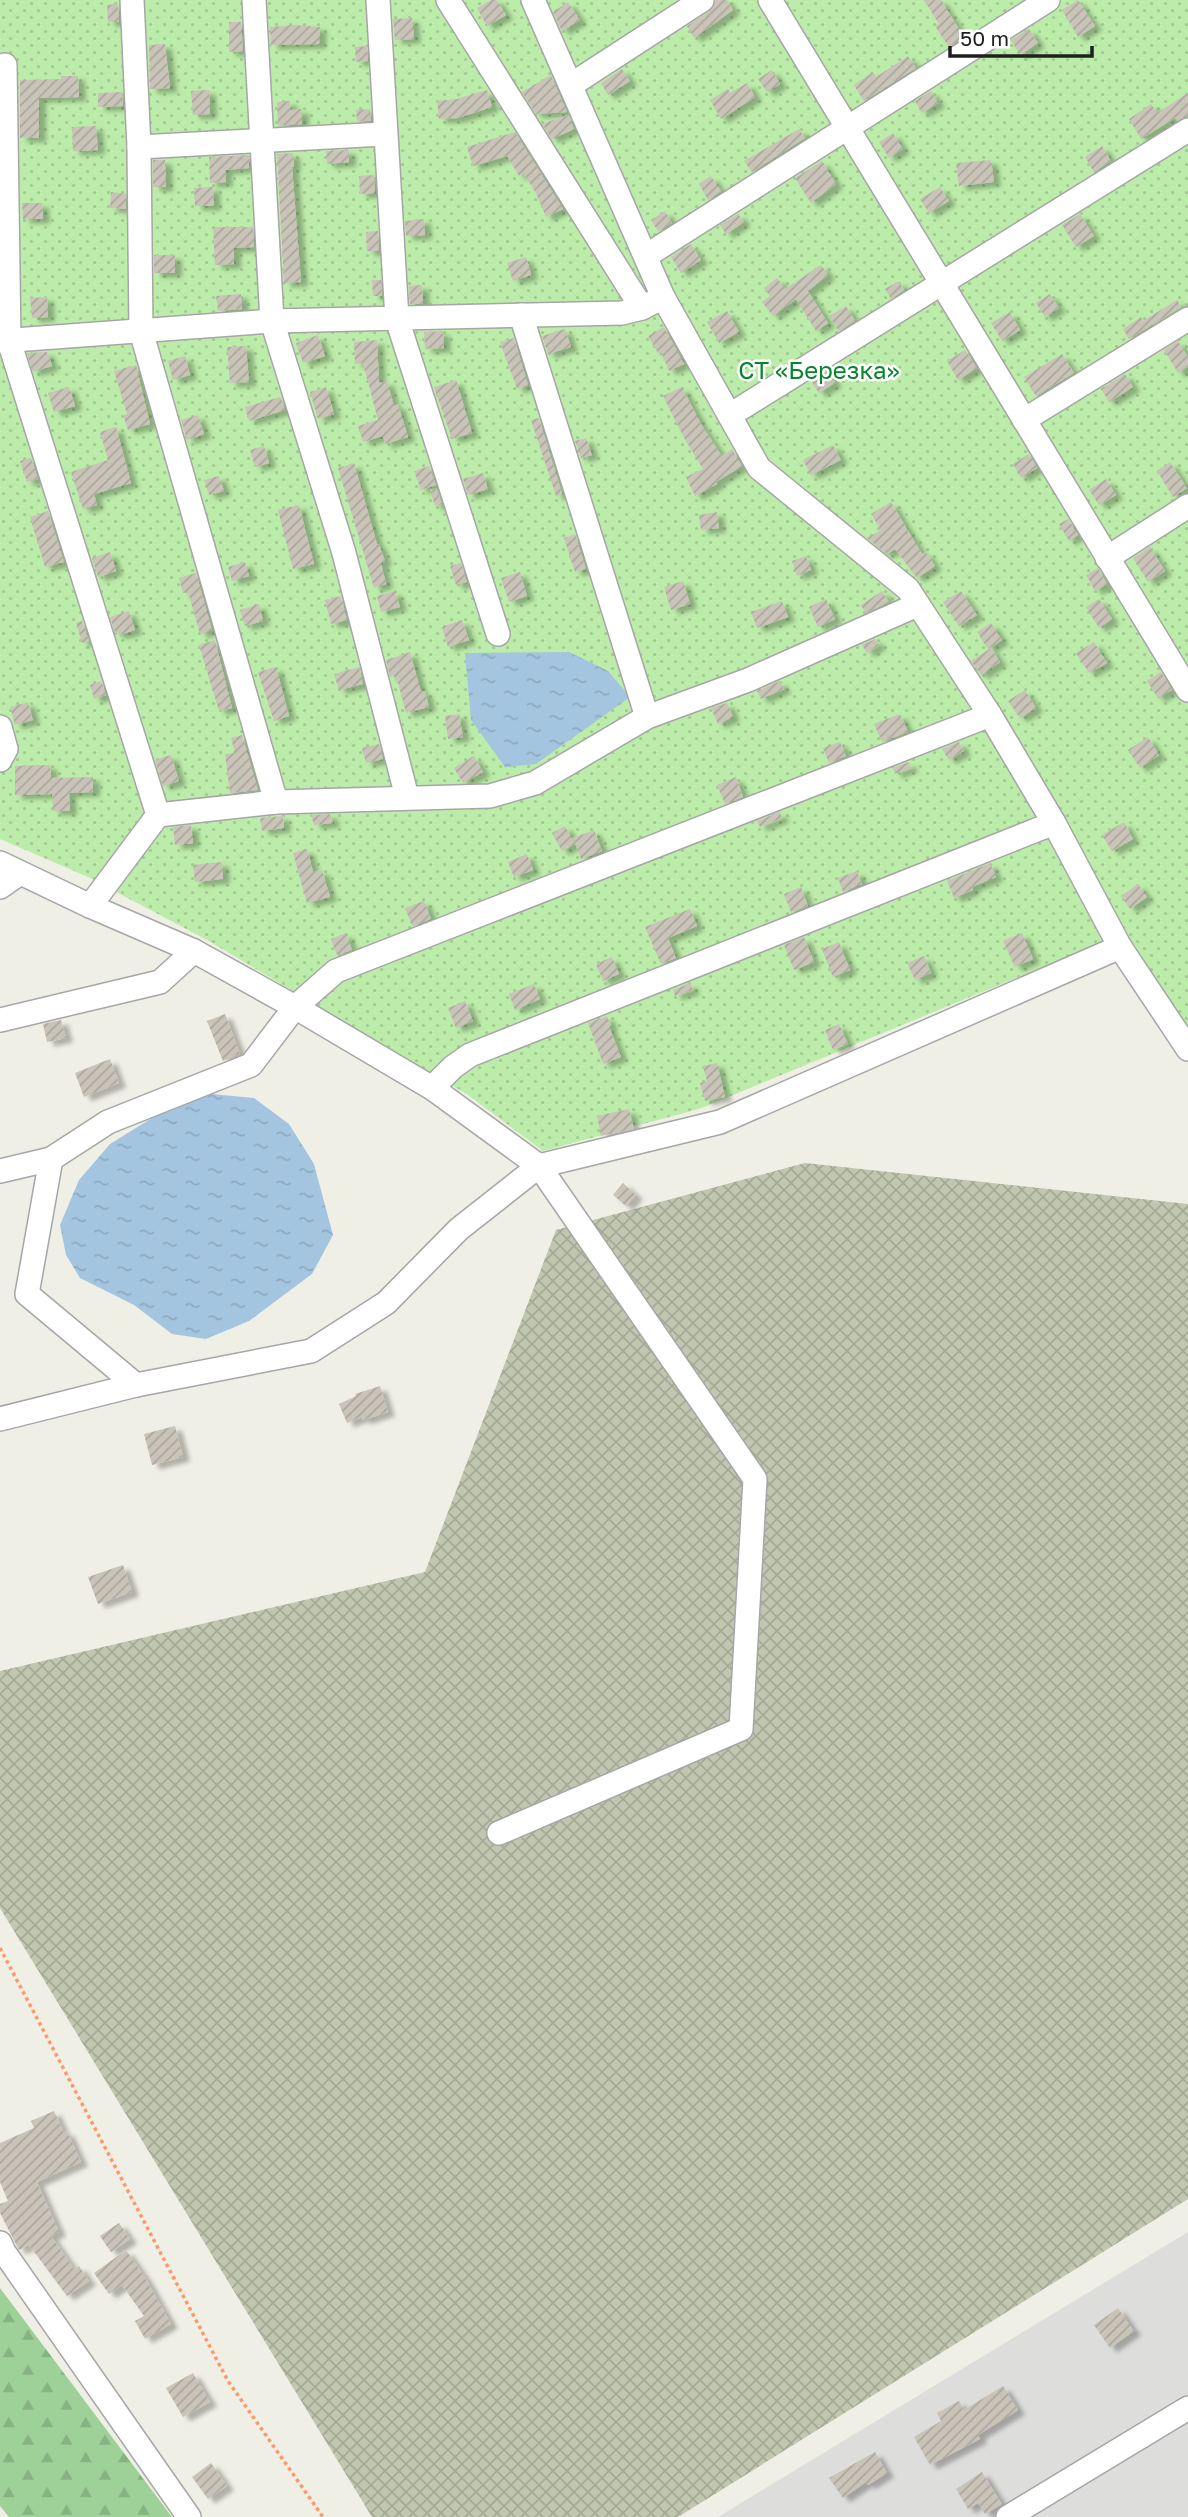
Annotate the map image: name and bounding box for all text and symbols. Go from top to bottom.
scale bar [950,14,1092,58]
text: 50 m [960,25,1009,51]
park label: СТ «Березка» [738,355,900,384]

